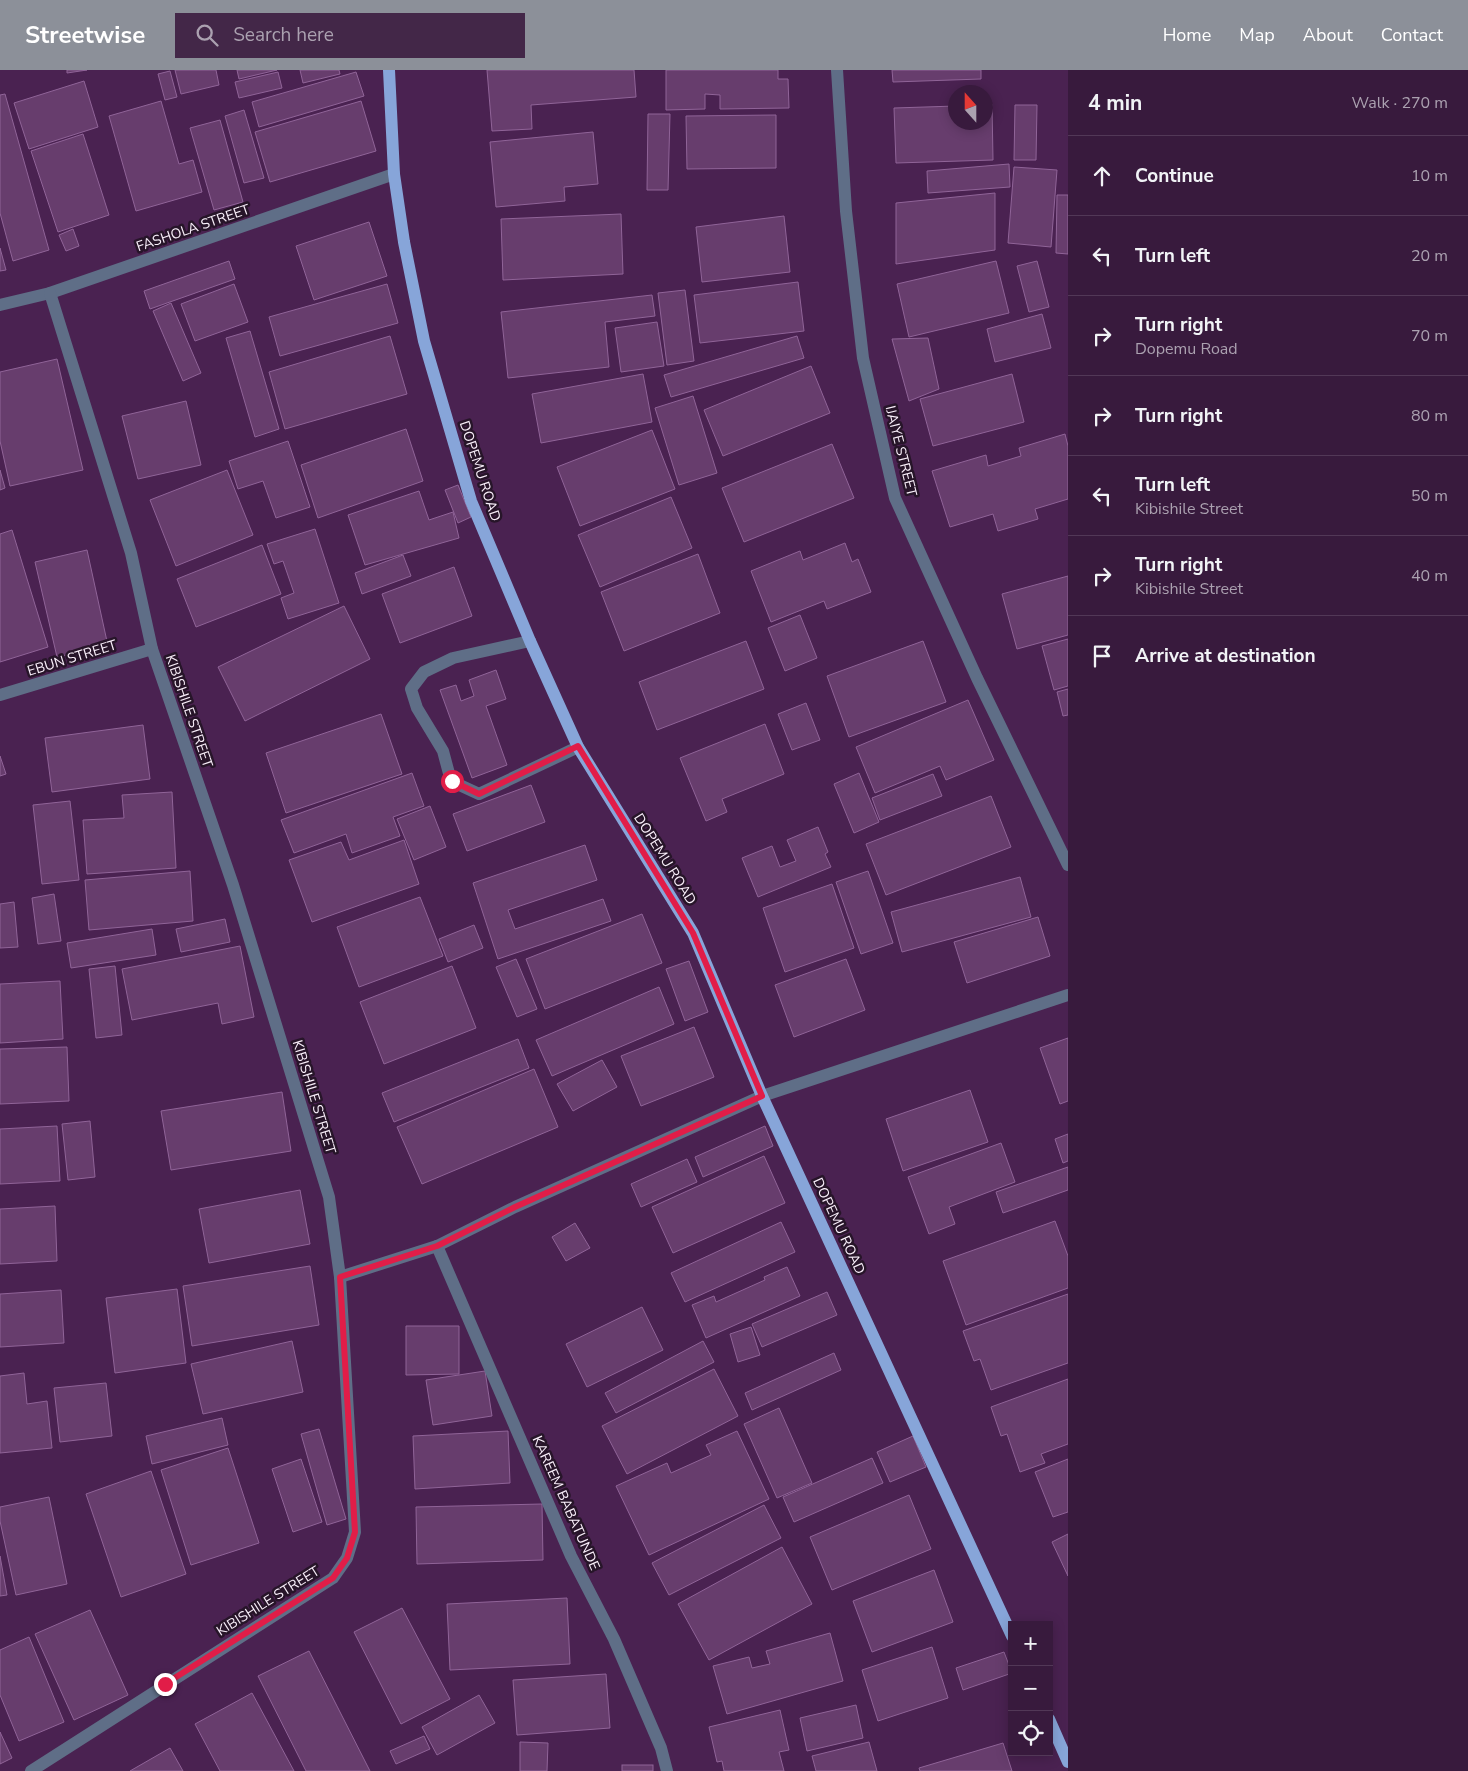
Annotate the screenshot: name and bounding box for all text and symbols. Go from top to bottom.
search box [175,13,525,58]
text: Streetwise [25,19,145,51]
icon: search [193,21,221,49]
text: Search here [233,22,334,48]
text: Home [1163,23,1211,47]
text: Map [1239,23,1275,47]
text: About [1303,23,1353,47]
text: Contact [1381,23,1443,47]
north arrow [948,85,993,130]
text: 4 min [1088,89,1142,117]
text: Walk · 270 m [1352,92,1448,114]
icon: ahead [1088,162,1116,190]
text: Continue [1135,163,1214,189]
text: 10 m [1411,165,1448,187]
street label: FASHOLA STREET [134,199,253,256]
icon: left [1088,242,1116,270]
text: Turn left [1135,243,1210,269]
text: 20 m [1411,245,1448,267]
text: Turn right [1135,312,1222,338]
icon: right [1088,322,1116,350]
text: 70 m [1411,325,1448,347]
text: Dopemu Road [1135,338,1238,360]
icon: right [1088,402,1116,430]
text: Turn right [1135,403,1222,429]
street label: IJAIYE STREET [881,404,922,499]
text: 80 m [1411,405,1448,427]
street label: DOPEMU ROAD [455,418,505,524]
text: Turn left [1135,472,1210,498]
icon: left [1088,482,1116,510]
text: 50 m [1411,485,1448,507]
text: Kibishile Street [1135,498,1243,520]
text: Turn right [1135,552,1222,578]
icon: right [1088,562,1116,590]
text: 40 m [1411,565,1448,587]
text: Kibishile Street [1135,578,1243,600]
street label: EBUN STREET [25,635,120,681]
icon: arrive [1088,642,1116,670]
text: Arrive at destination [1135,643,1316,669]
street label: KIBISHILE STREET [161,652,217,771]
route start [441,770,464,793]
street label: DOPEMU ROAD [629,810,701,908]
street label: KIBISHILE STREET [288,1038,341,1157]
street label: DOPEMU ROAD [808,1175,870,1277]
street label: KAREEM BABATUNDE [528,1433,604,1573]
street label: KIBISHILE STREET [213,1561,324,1640]
map controls [1008,1621,1053,1756]
button: + [1008,1621,1053,1666]
button: − [1008,1666,1053,1711]
route end [154,1673,177,1696]
button: locate [1008,1711,1053,1756]

